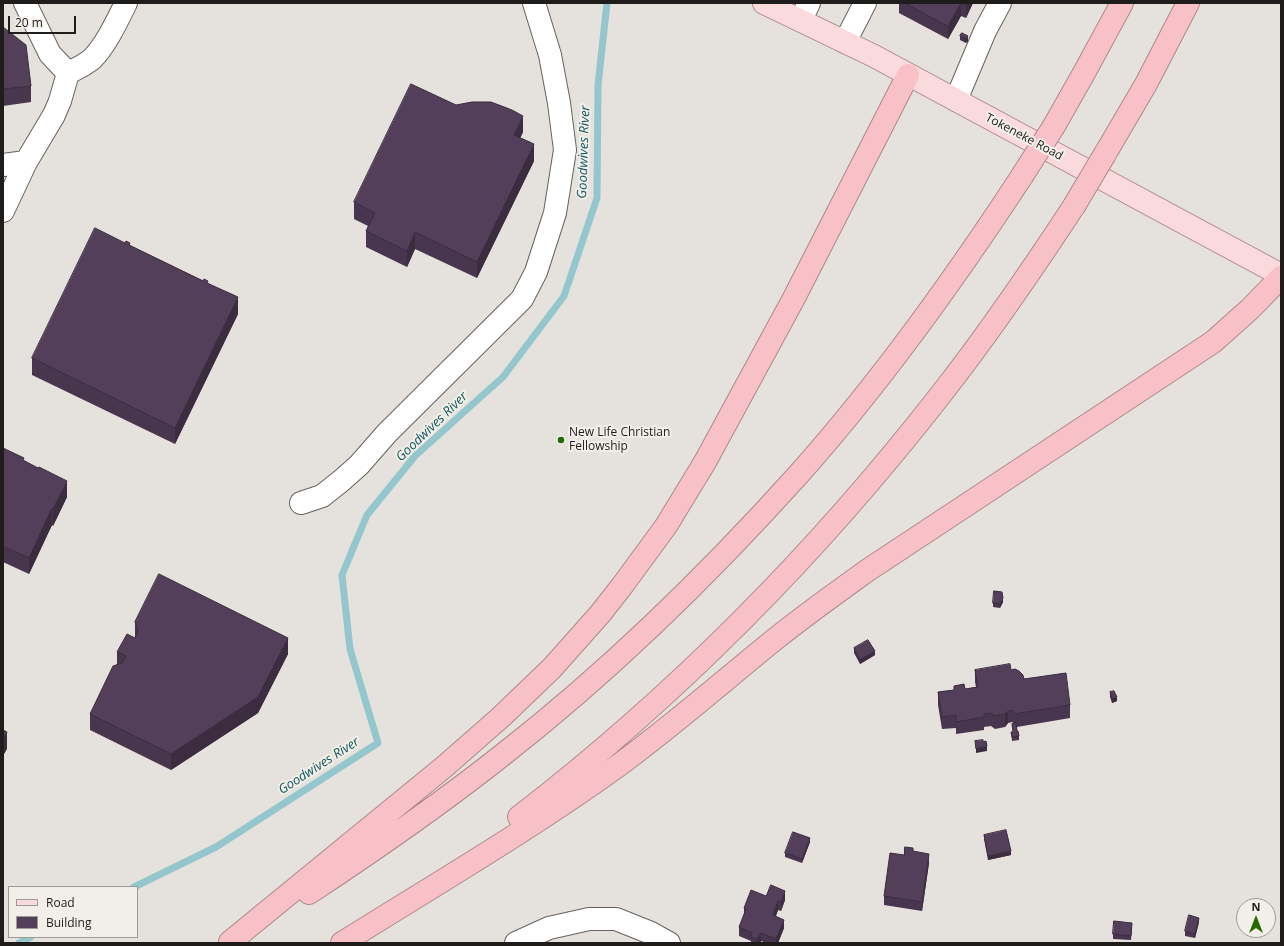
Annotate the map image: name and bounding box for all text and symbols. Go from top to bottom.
scale bar [10,8,78,34]
text: 20 m [15,14,43,31]
water label: Goodwives River [575,105,593,199]
street label: Tokeneke Road [983,111,1065,163]
water label: Goodwives River [393,389,471,465]
place label: New Life Christian Fellowship [569,426,670,454]
marker: New Life Christian Fellowship [556,435,566,445]
water label: Goodwives River [276,734,362,798]
legend [8,886,138,938]
text: Road [46,894,75,911]
north arrow [1236,898,1276,938]
text: N [1252,899,1260,914]
text: Building [46,914,91,931]

